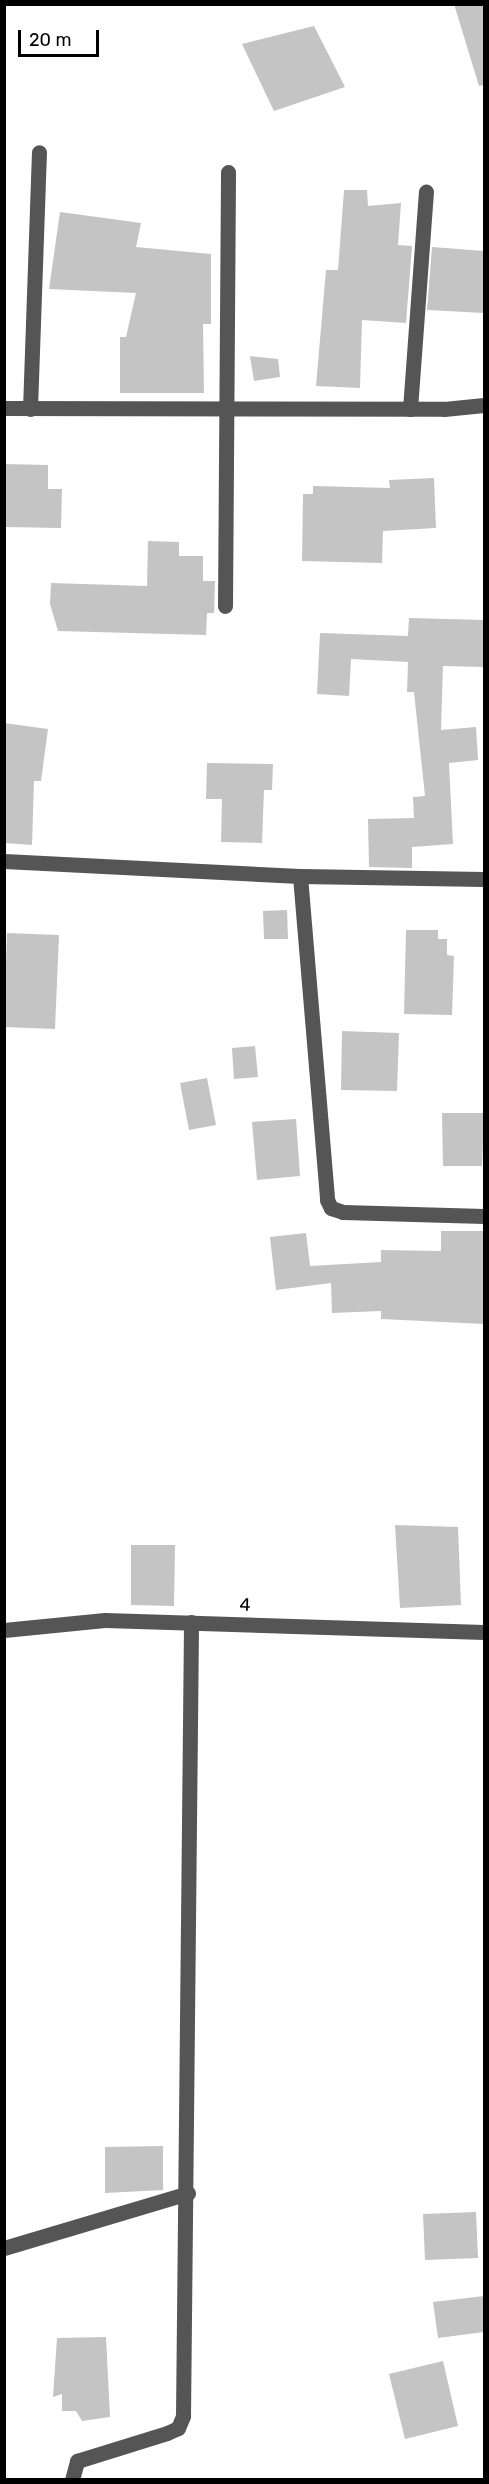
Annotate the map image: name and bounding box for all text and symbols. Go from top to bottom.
scale bar [21,18,102,56]
text: 20 m [29,29,71,51]
street label: 4 [239,1594,251,1616]

